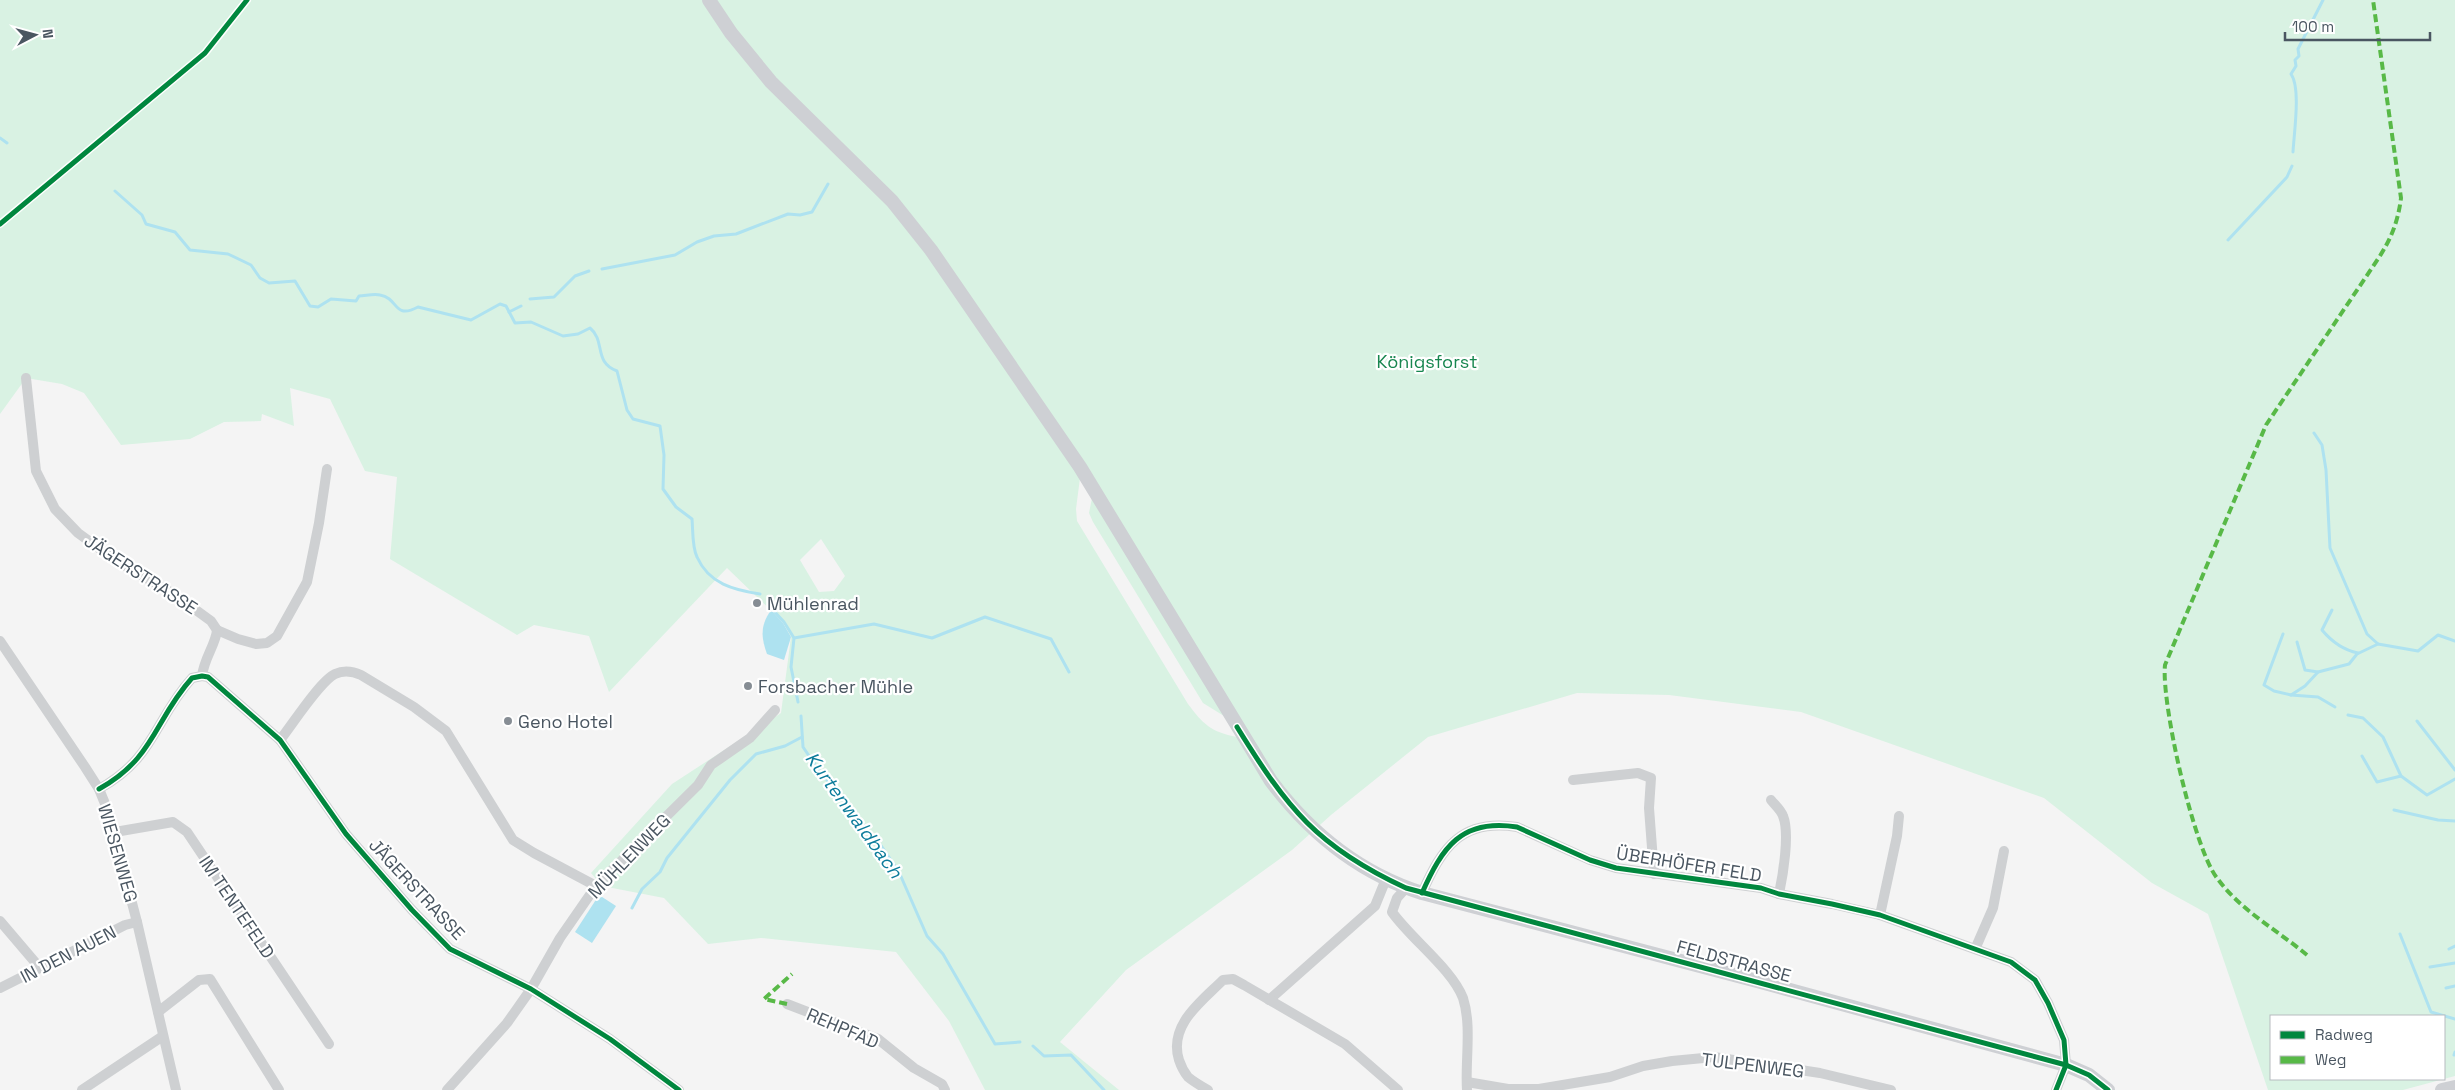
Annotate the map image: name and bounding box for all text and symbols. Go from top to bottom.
north arrow [10,10,60,60]
scale bar [2285,10,2430,42]
text: 100 m [2292,17,2334,36]
text: N [38,28,57,39]
park label: Königsforst [1377,350,1477,373]
street label: JÄGERSTRASSE [80,529,202,619]
place label: Mühlenrad [767,592,859,615]
marker: Mühlenrad [751,597,763,609]
place label: Forsbacher Mühle [758,675,913,698]
marker: Forsbacher Mühle [742,680,754,692]
place label: Geno Hotel [518,710,613,733]
marker: Geno Hotel [502,715,514,727]
water label: Kurtenwaldbach [800,747,908,883]
street label: WIESENWEG [93,801,143,905]
street label: MÜHLENWEG [583,809,675,903]
street label: JÄGERSTRASSE [364,833,470,945]
street label: ÜBERHÖFER FELD [1615,841,1763,887]
street label: IM TENTEFELD [194,851,280,963]
street label: IN DEN AUEN [16,920,120,988]
street label: FELDSTRASSE [1674,935,1794,987]
street label: REHPFAD [803,1003,883,1053]
legend [2270,1015,2445,1080]
text: Radweg [2315,1025,2373,1044]
street label: TULPENWEG [1700,1047,1806,1083]
text: Weg [2315,1050,2346,1069]

